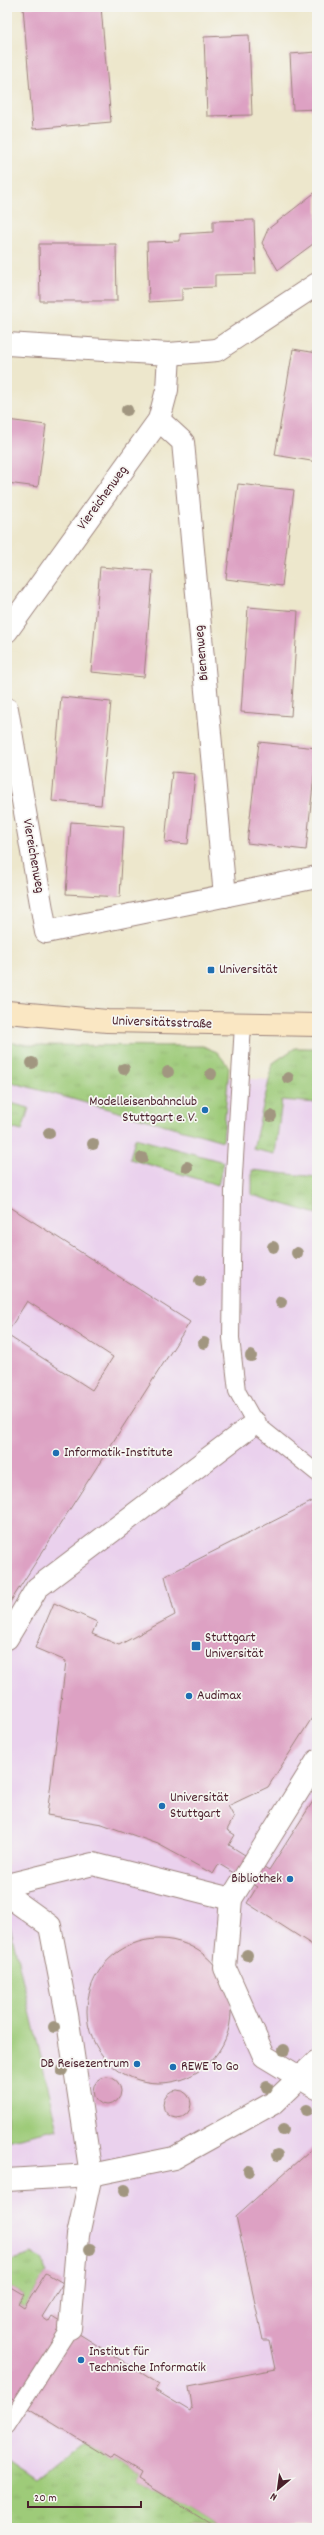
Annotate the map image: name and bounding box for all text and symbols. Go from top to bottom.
street label: Viereichenweg [73,462,133,534]
street label: Bienenweg [190,624,214,682]
street label: Viereichenweg [17,817,49,895]
place label: Universität [219,960,278,980]
marker: Universität [206,965,216,975]
street label: Universitätsstraße [112,1011,212,1035]
place label: Modelleisenbahnclub Stuttgart e. V. [89,1092,197,1128]
marker: Modelleisenbahnclub Stuttgart e. V. [200,1105,210,1115]
place label: Informatik-Institute [64,1443,173,1463]
marker: Informatik-Institute [51,1448,61,1458]
place label: Stuttgart Universität [205,1628,264,1664]
marker: Stuttgart Universität [190,1640,202,1652]
place label: Audimax [197,1686,241,1706]
marker: Audimax [184,1691,194,1701]
place label: Universität Stuttgart [170,1788,229,1824]
marker: Universität Stuttgart [157,1801,167,1811]
place label: Bibliothek [231,1869,282,1889]
marker: Bibliothek [285,1874,295,1884]
place label: DB Reisezentrum [40,2054,129,2074]
place label: REWE To Go [181,2057,239,2077]
marker: DB Reisezentrum [132,2059,142,2069]
marker: REWE To Go [168,2062,178,2072]
place label: Institut für Technische Informatik [89,2342,206,2378]
marker: Institut für Technische Informatik [76,2355,86,2365]
north arrow [258,2469,298,2509]
scale bar [28,2483,141,2509]
text: N [267,2487,280,2504]
text: 20 m [34,2490,57,2507]

